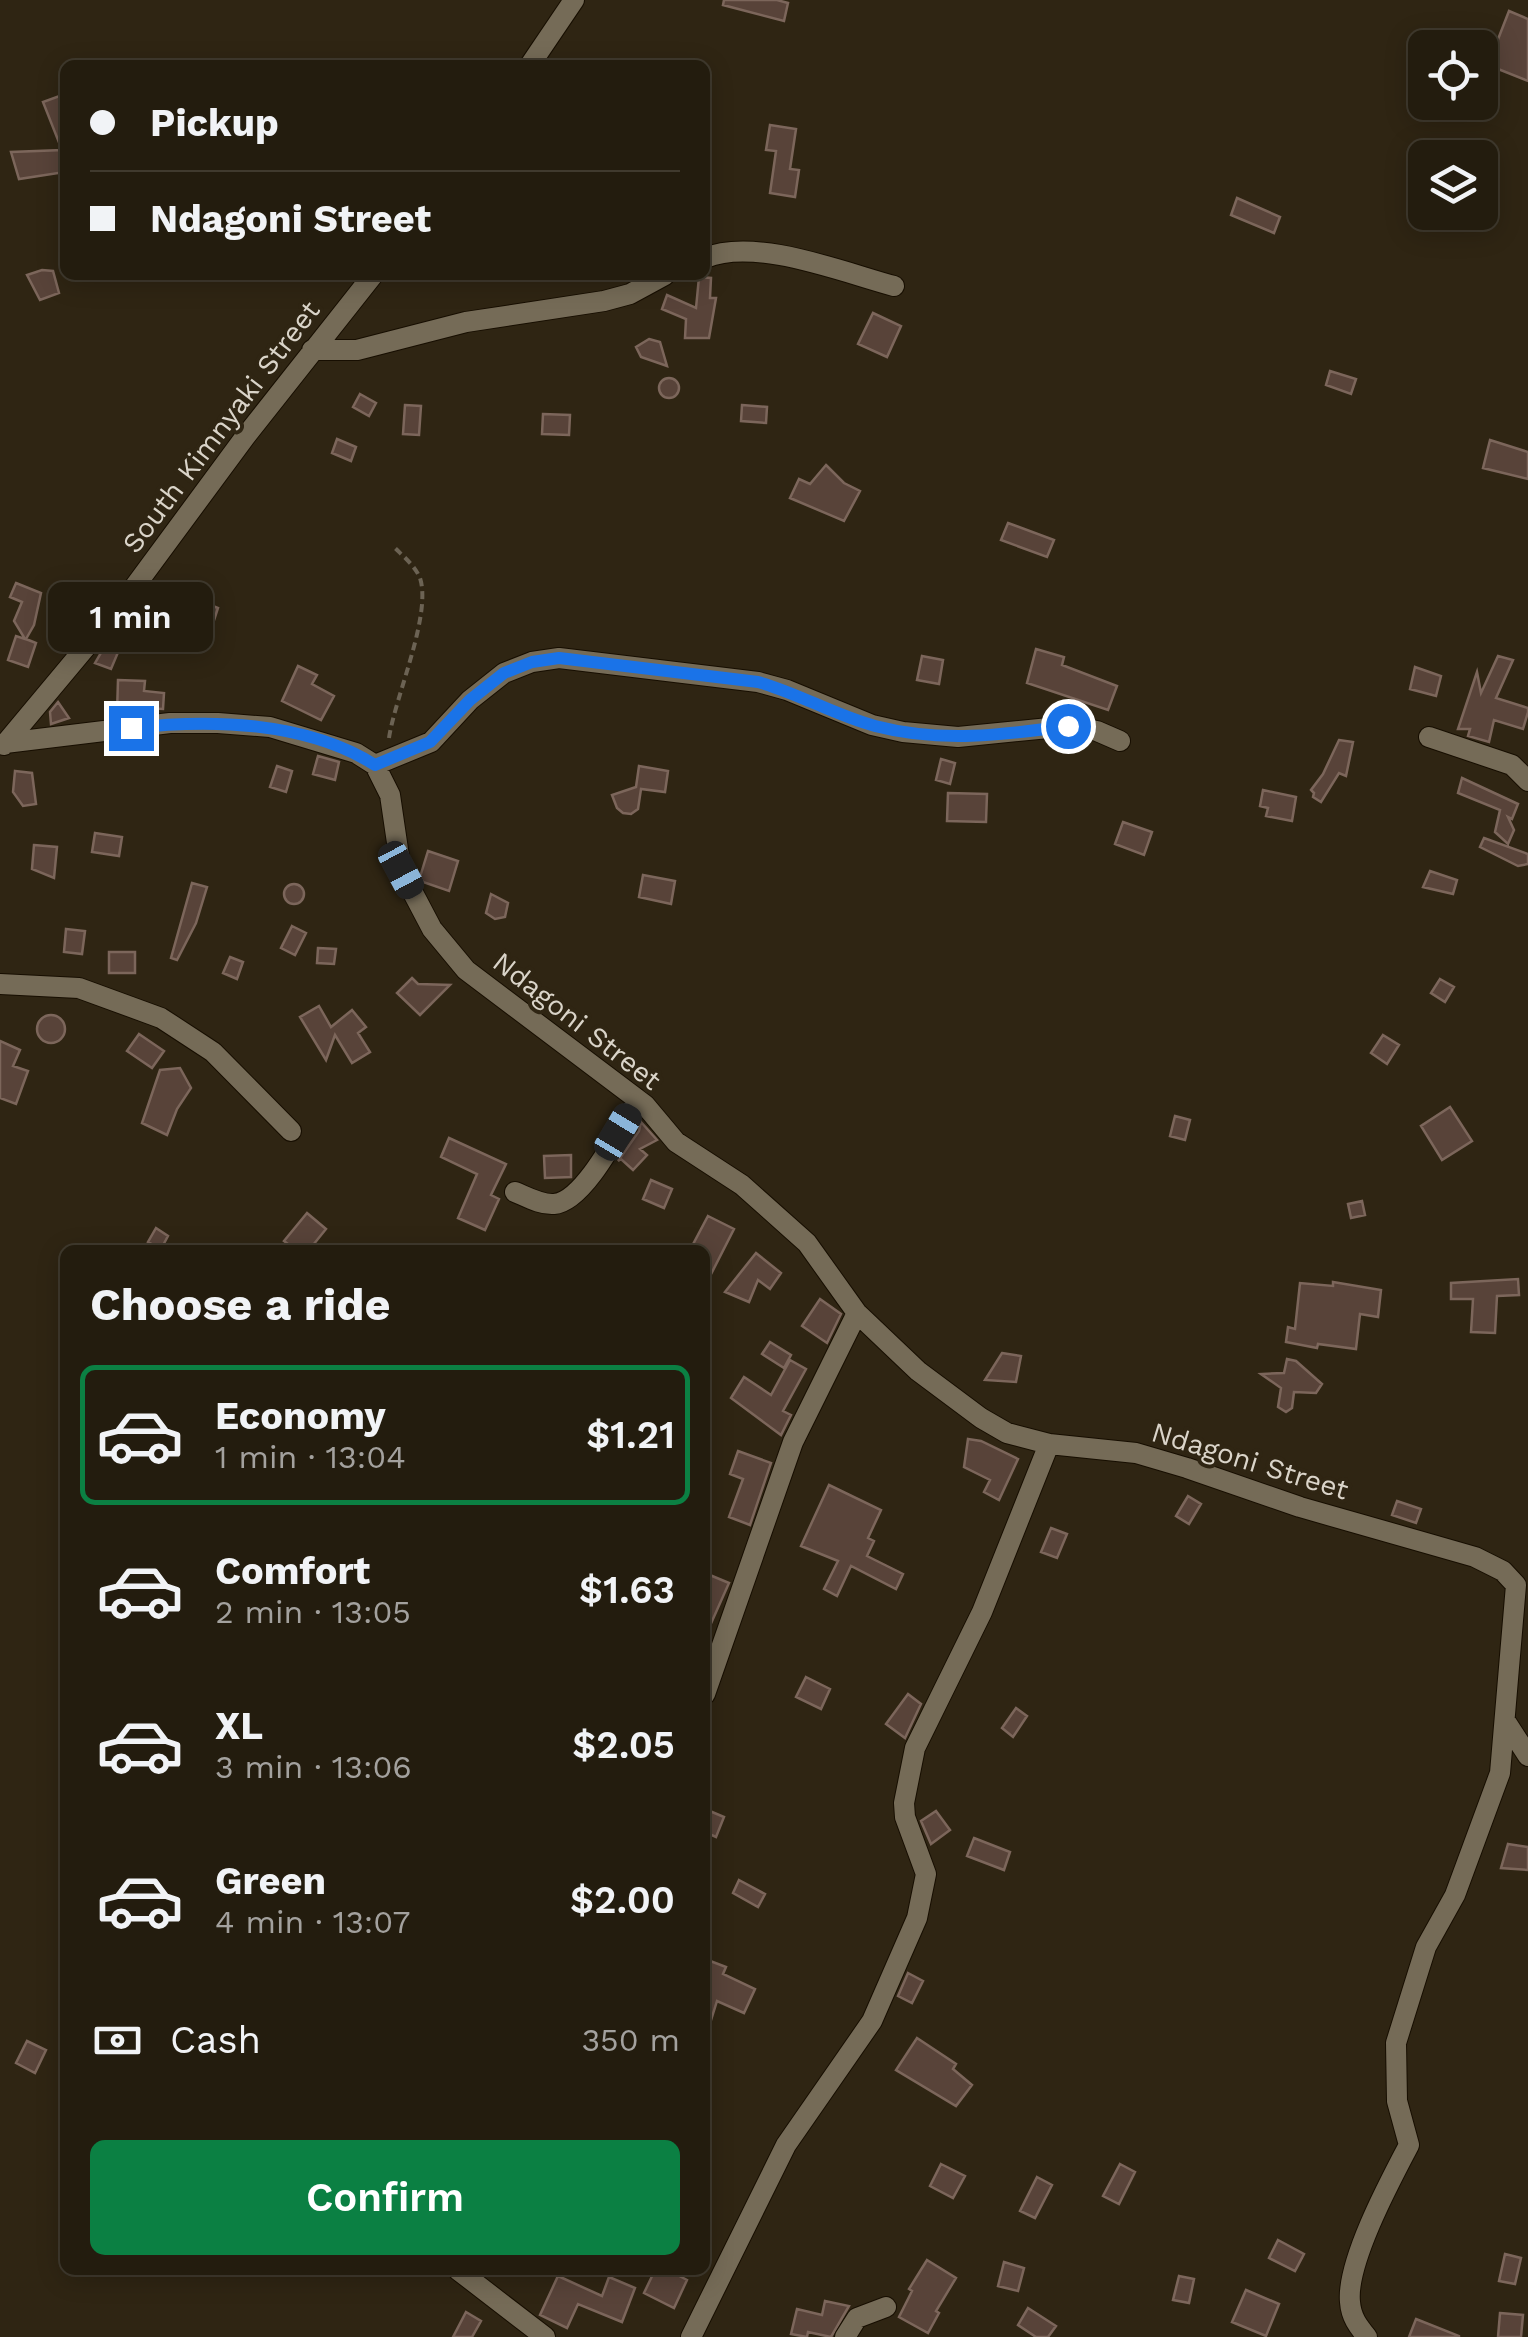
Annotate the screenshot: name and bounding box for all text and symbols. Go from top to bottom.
map controls [1408,30,1498,230]
button: locate [1408,30,1498,120]
text: Pickup [150,101,279,145]
button: layers [1408,140,1498,230]
text: Ndagoni Street [150,197,431,241]
street label: South Kimnyaki Street [115,294,327,560]
callout: 1 min [48,583,214,653]
text: 1 min [89,598,172,636]
route start [1046,704,1091,749]
route end [109,706,154,751]
car [374,836,428,904]
street label: Ndagoni Street [486,945,668,1097]
car [590,1099,646,1165]
text: Choose a ride [90,1278,390,1331]
icon: car [95,1390,185,1480]
text: Economy [215,1394,386,1438]
text: $1.21 [586,1413,675,1457]
street label: Ndagoni Street [1148,1415,1353,1507]
text: 1 min · 13:04 [215,1438,406,1476]
icon: car [95,1545,185,1635]
text: Comfort [215,1549,370,1593]
text: $1.63 [579,1568,675,1612]
text: 2 min · 13:05 [215,1593,411,1631]
icon: car [95,1700,185,1790]
text: XL [215,1704,263,1748]
text: $2.05 [572,1723,675,1767]
text: 3 min · 13:06 [215,1748,412,1786]
icon: car [95,1855,185,1945]
text: Green [215,1859,326,1903]
text: $2.00 [570,1878,675,1922]
text: 4 min · 13:07 [215,1903,411,1941]
icon: cash [90,2013,145,2068]
text: Cash [170,2018,261,2062]
text: 350 m [581,2021,680,2059]
button: Confirm [90,2140,680,2255]

